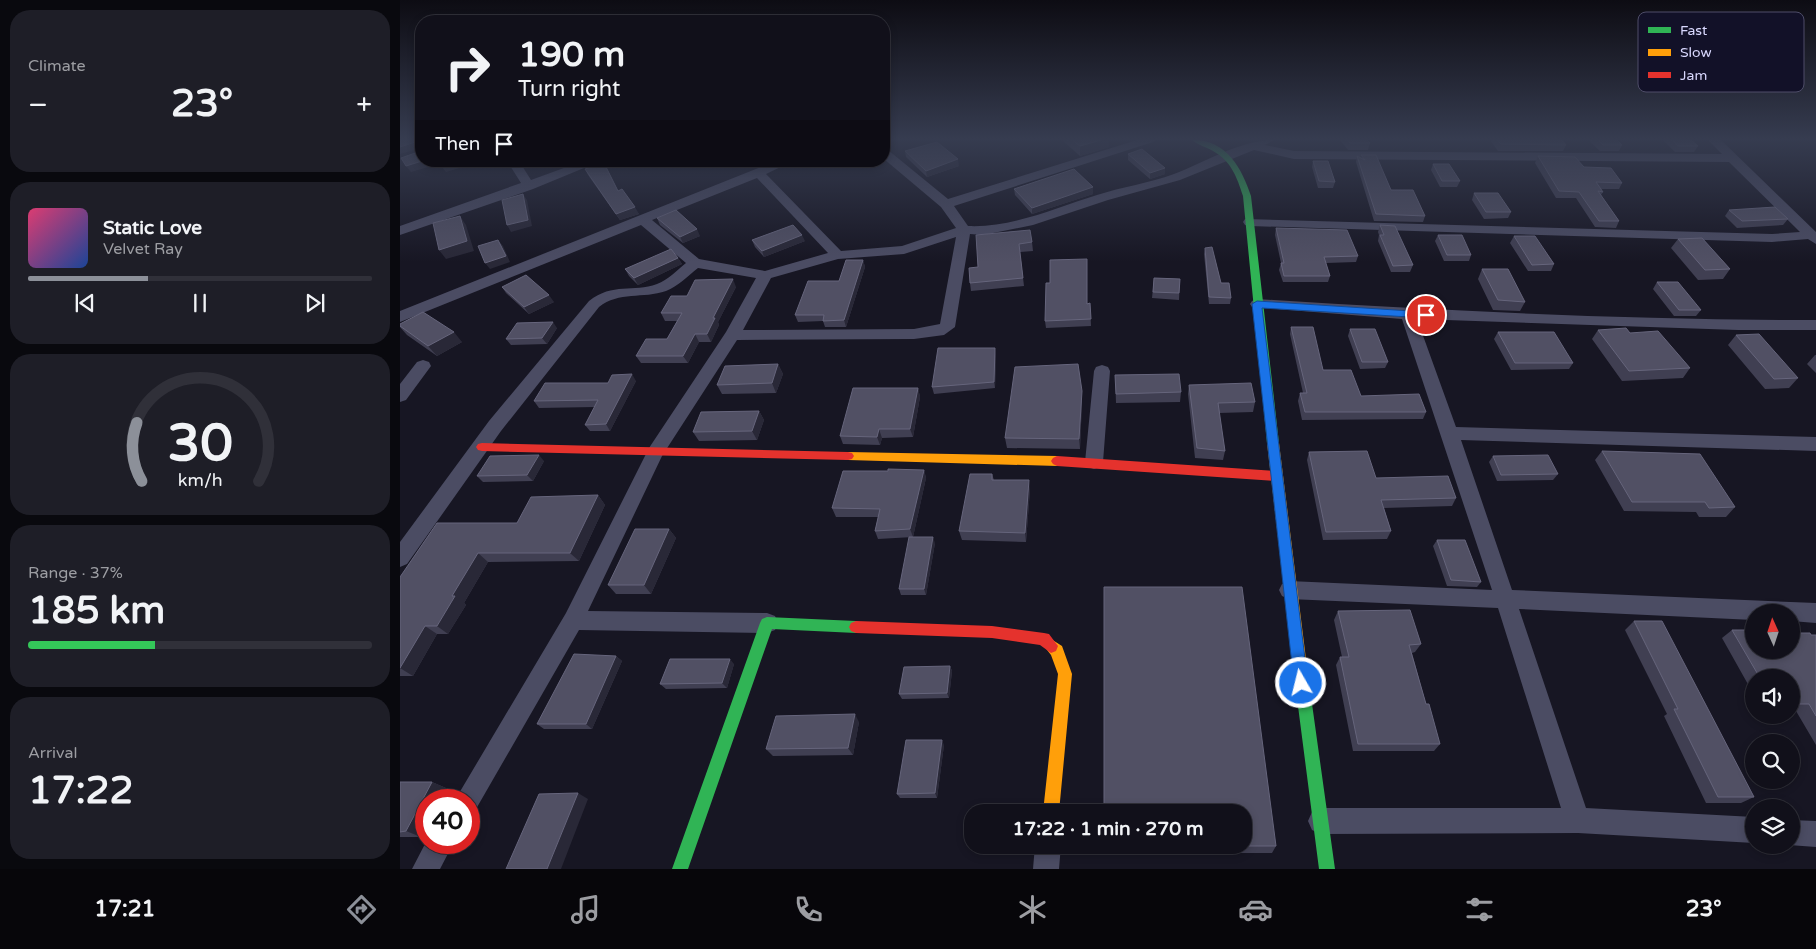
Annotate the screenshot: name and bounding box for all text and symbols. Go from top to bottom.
legend [1638,12,1804,92]
text: Fast [1680,22,1708,39]
text: 190 m [518,34,625,76]
icon: right [435,35,500,100]
text: Slow [1680,44,1712,61]
text: Climate [28,56,86,76]
text: Jam [1680,67,1707,84]
text: Turn right [518,76,620,102]
text: 23° [171,81,233,127]
text: − [28,88,48,122]
text: + [356,88,372,122]
icon: arrive [490,130,518,158]
text: Then [435,133,480,155]
text: Static Love [103,217,202,239]
text: Velvet Ray [103,239,183,259]
icon: previous [71,289,99,317]
icon: pause [186,289,214,317]
icon: next [301,289,329,317]
pin [1405,294,1447,336]
icon: arrive [1412,301,1440,329]
text: 30 [167,412,233,475]
text: km/h [178,470,222,491]
text: Range · 37% [28,563,123,583]
text: 185 km [28,588,165,634]
north arrow [1745,604,1800,659]
map controls [1745,604,1800,854]
position arrow [1274,656,1326,708]
button: sound [1745,669,1800,724]
button: search [1745,734,1800,789]
text: Arrival [28,743,77,763]
text: 17:22 [28,768,133,814]
speed limit sign: 40 [415,789,480,854]
button: layers [1745,799,1800,854]
text: 17:22 · 1 min · 270 m [1012,818,1204,840]
icon: directions [344,892,379,927]
icon: music [568,892,603,927]
icon: phone [791,892,826,927]
icon: climate [1015,892,1050,927]
icon: car [1238,892,1273,927]
icon: filters [1462,892,1497,927]
text: 17:21 [94,896,155,922]
text: 23° [1686,896,1722,922]

